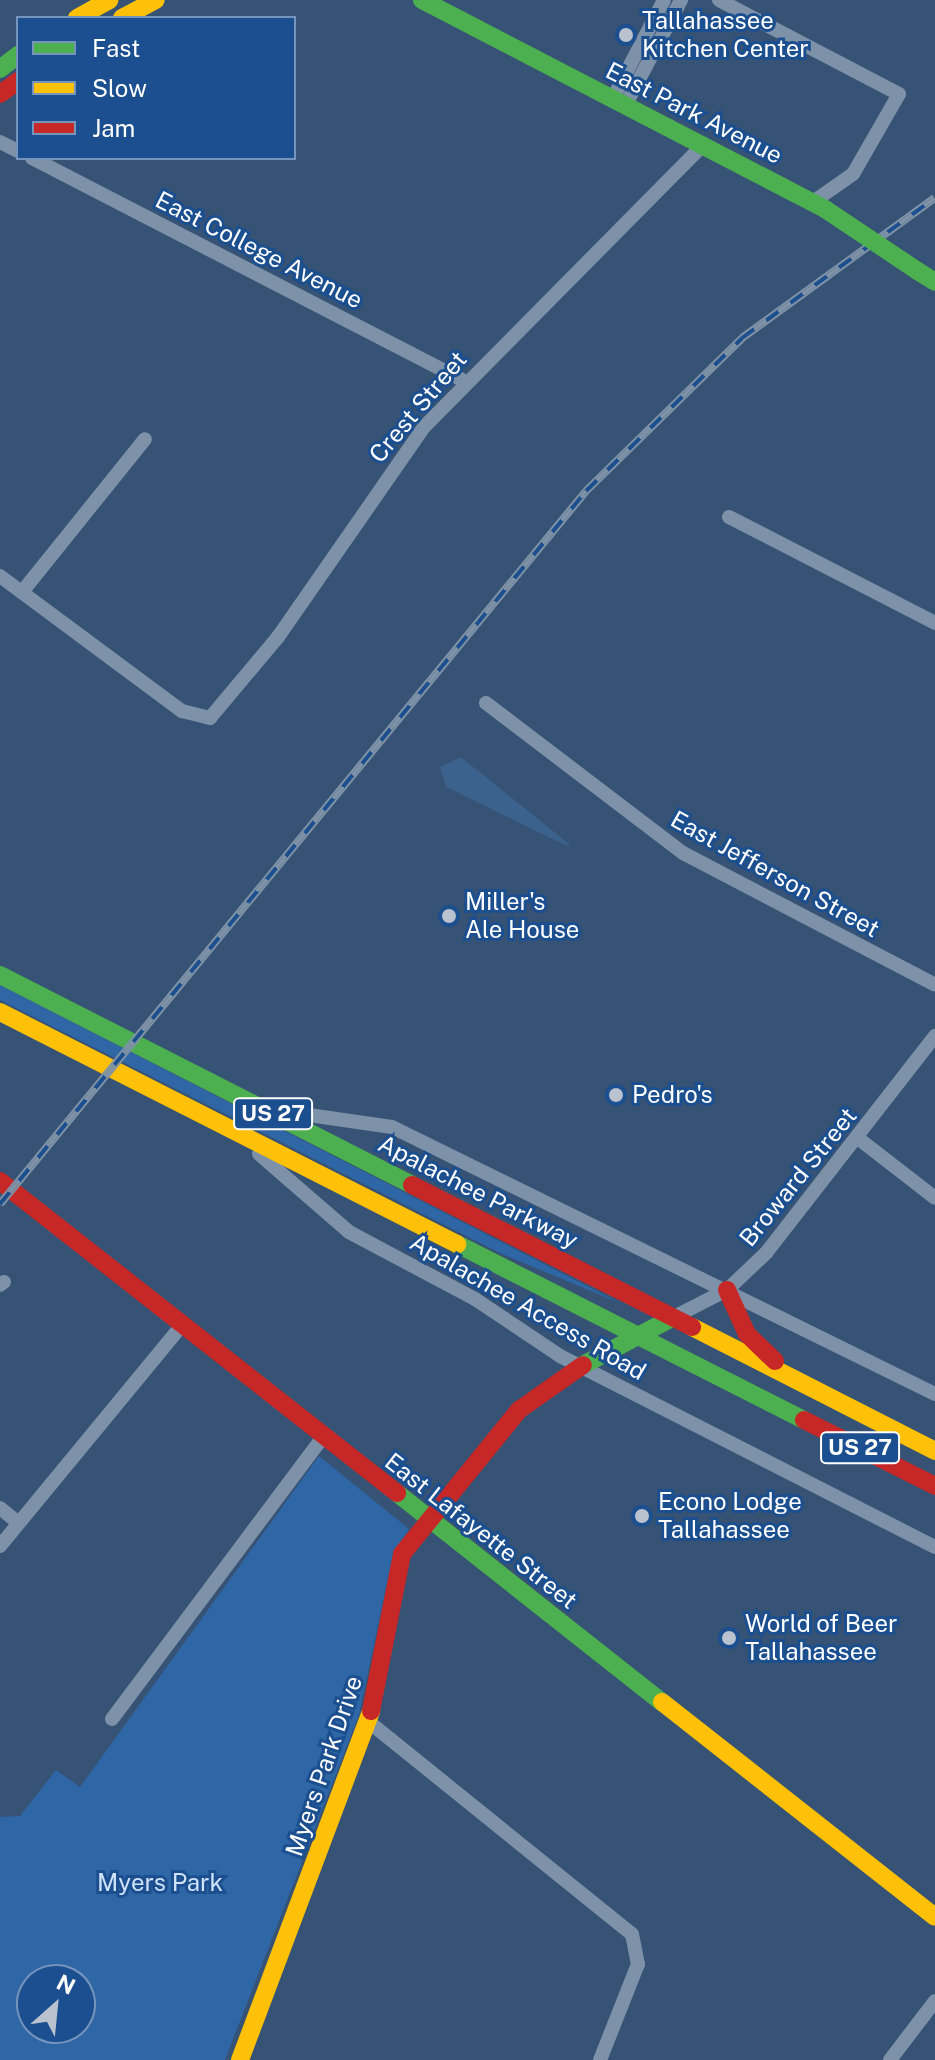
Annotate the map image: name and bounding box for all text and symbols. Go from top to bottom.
place label: Tallahassee Kitchen Center [642,7,809,63]
legend [16,16,296,160]
marker: Tallahassee Kitchen Center [617,26,635,44]
text: Fast [92,34,140,62]
street label: East Park Avenue [601,56,787,170]
text: Slow [92,74,147,102]
text: Jam [92,114,135,142]
street label: East College Avenue [151,185,367,315]
street label: Crest Street [363,346,473,468]
street label: East Jefferson Street [666,805,884,943]
place label: Miller's Ale House [465,888,580,944]
marker: Miller's Ale House [440,907,458,925]
place label: Pedro's [632,1081,713,1109]
marker: Pedro's [607,1086,625,1104]
road number: US 27 [233,1096,313,1132]
street label: Broward Street [733,1102,863,1252]
street label: Apalachee Parkway [373,1129,583,1255]
street label: Apalachee Access Road [405,1228,651,1386]
road number: US 27 [820,1430,900,1466]
street label: East Lafayette Street [379,1447,583,1615]
place label: Econo Lodge Tallahassee [658,1488,802,1544]
marker: Econo Lodge Tallahassee [633,1507,651,1525]
place label: World of Beer Tallahassee [745,1610,898,1666]
marker: World of Beer Tallahassee [720,1629,738,1647]
street label: Myers Park Drive [280,1672,368,1860]
park label: Myers Park [97,1869,223,1897]
north arrow [16,1964,96,2044]
text: N [52,1969,80,2000]

